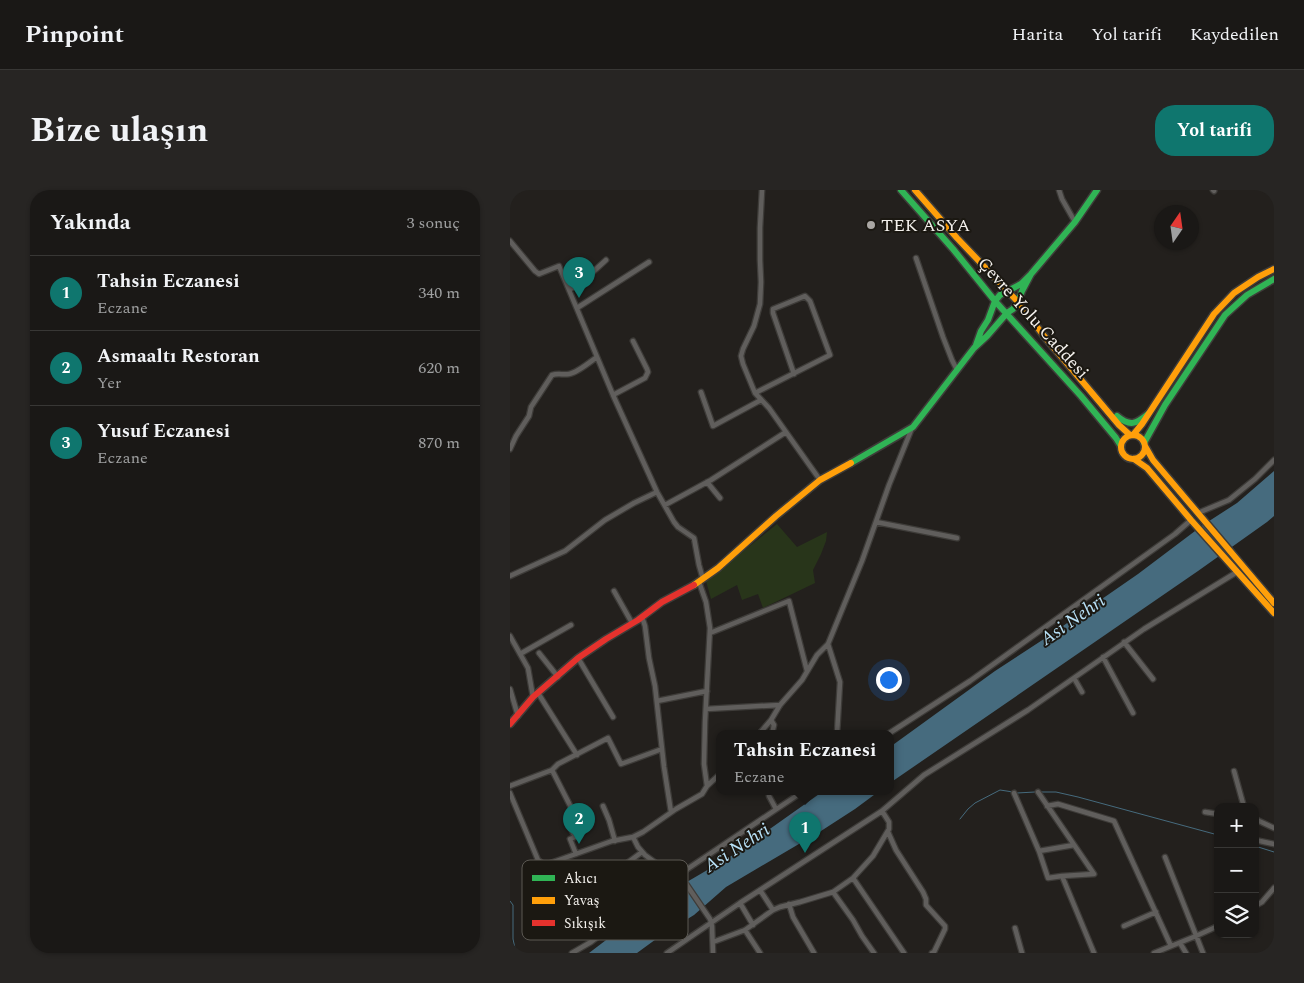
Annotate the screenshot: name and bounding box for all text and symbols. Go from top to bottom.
text: Pinpoint [25,17,124,53]
text: Harita [1012,21,1063,48]
text: Yol tarifi [1091,21,1162,48]
text: Kaydedilen [1190,21,1279,48]
text: Bize ulaşın [30,104,208,157]
button: Yol tarifi [1155,105,1274,156]
north arrow [1154,205,1199,250]
text: Yakında [50,207,131,239]
text: 3 sonuç [406,211,460,235]
place label: TEK ASYA [881,212,970,239]
marker: TEK ASYA [865,219,877,231]
street label: Çevre Yolu Caddesi [971,251,1095,385]
pin: 3 [563,257,595,298]
text: Tahsin Eczanesi [97,267,240,296]
text: 1 [62,281,70,305]
text: 340 m [418,281,460,305]
text: Eczane [97,296,148,320]
text: Asmaaltı Restoran [97,342,260,371]
text: 2 [62,356,70,380]
text: 620 m [418,356,460,380]
text: Yer [97,371,121,395]
text: Yusuf Eczanesi [97,417,230,446]
text: 3 [62,431,70,455]
text: 870 m [418,431,460,455]
text: Eczane [97,446,148,470]
water label: Asi Nehri [1034,587,1112,654]
your location [876,667,902,693]
popup [716,730,894,795]
text: Tahsin Eczanesi [734,736,876,765]
text: Eczane [734,765,784,789]
pin: 2 [563,803,595,844]
map controls [1214,803,1259,938]
button: + [1214,803,1259,848]
pin: 1 [789,812,821,853]
water label: Asi Nehri [697,816,776,881]
button: − [1214,848,1259,893]
legend [522,860,688,940]
text: Akıcı [564,868,597,889]
text: Yavaş [564,890,600,911]
button: layers [1214,893,1259,938]
text: Sıkışık [564,913,606,934]

